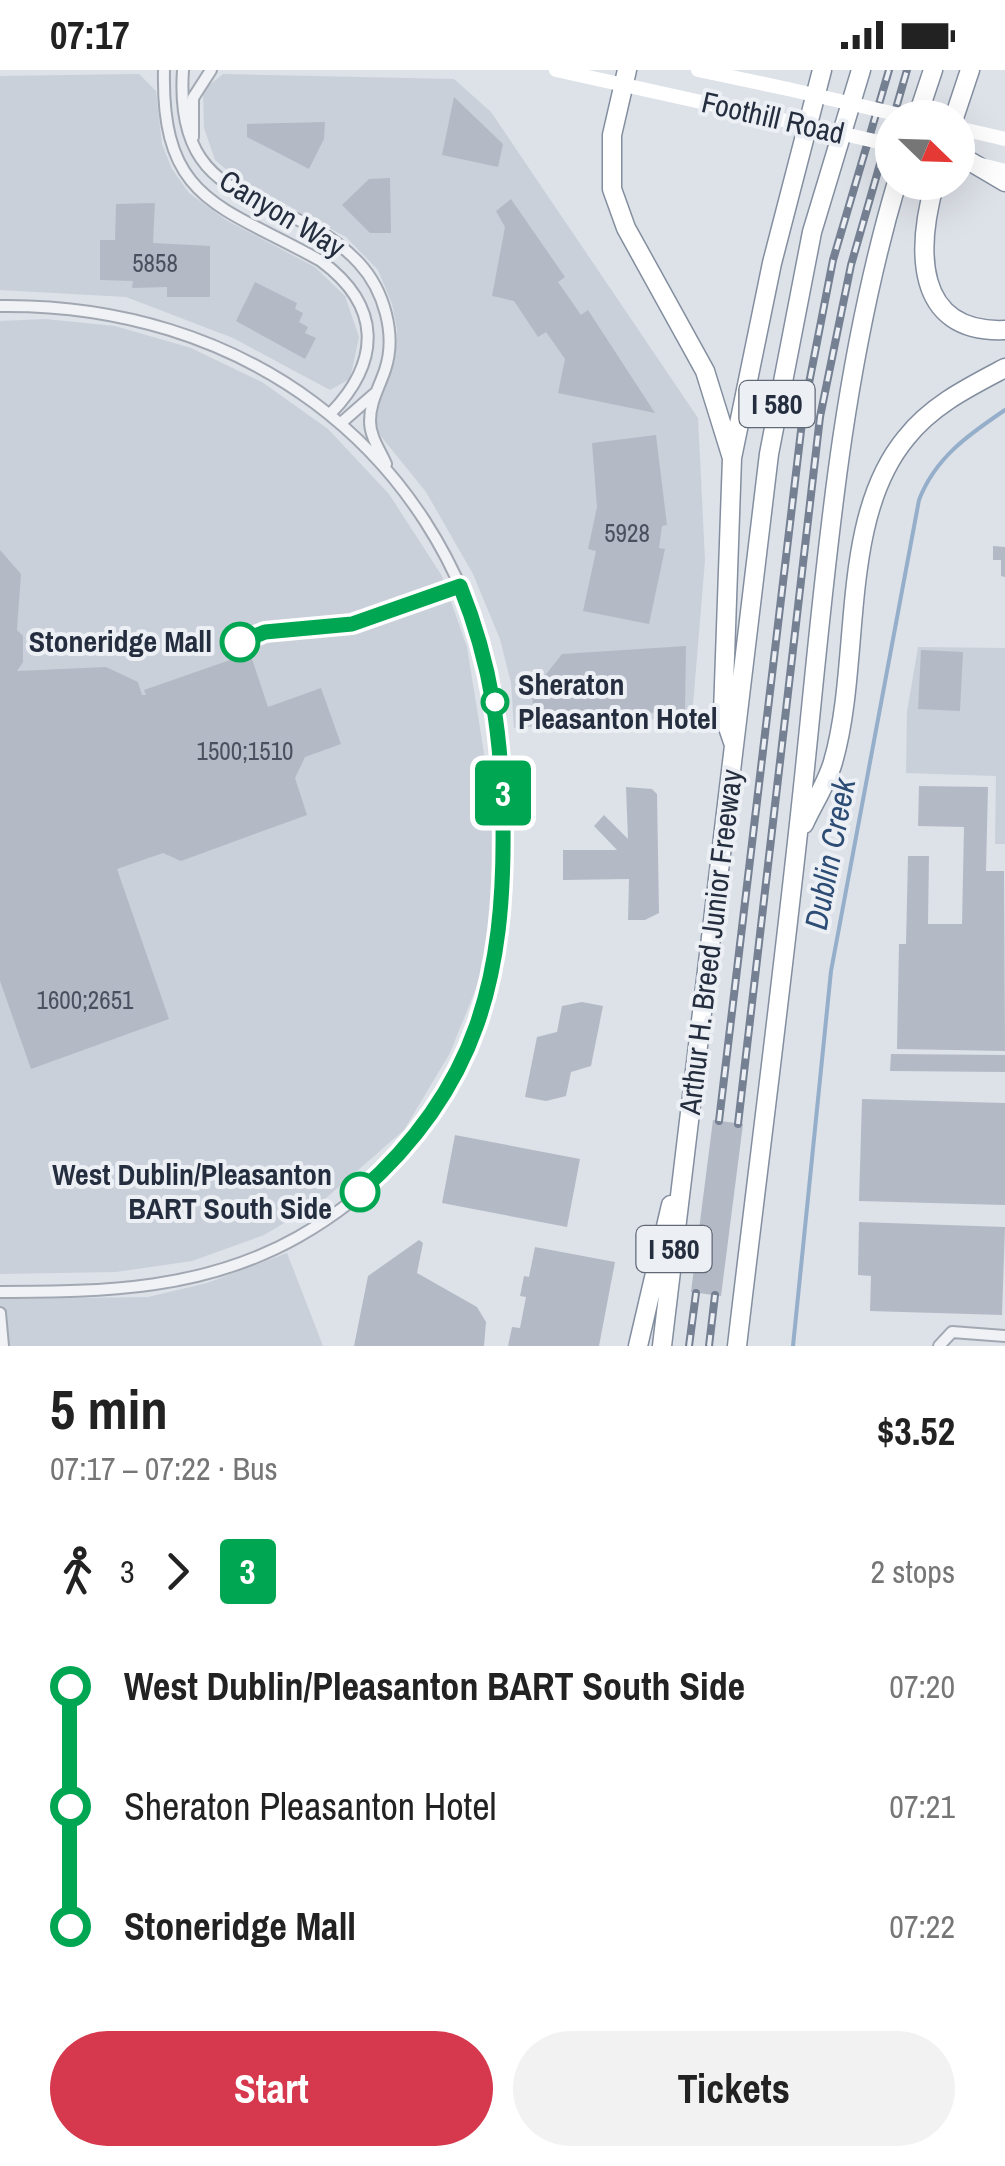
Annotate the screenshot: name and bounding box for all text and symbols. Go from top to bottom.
text: 07:17 [50,10,130,61]
street label: Foothill Road [698,81,848,153]
north arrow [875,100,975,200]
map controls [875,100,975,200]
street label: Canyon Way [212,160,353,267]
house number: 5858 [132,246,178,280]
road number: I 580 [740,381,814,427]
house number: 5928 [604,516,650,550]
place label: Stoneridge Mall [29,621,212,661]
marker: Stoneridge Mall [221,623,259,661]
place label: Sheraton Pleasanton Hotel [518,664,718,738]
marker: Sheraton Pleasanton Hotel [482,689,508,715]
house number: 1500;1510 [197,734,293,768]
line badge: 3 [470,760,536,826]
street label: Arthur H. Breed Junior Freeway [669,766,751,1118]
text: 3 [495,770,511,817]
water label: Dublin Creek [794,774,865,933]
house number: 1600;2651 [37,983,134,1017]
place label: West Dublin/Pleasanton BART South Side [52,1154,332,1228]
marker: West Dublin/Pleasanton BART South Side [341,1173,379,1211]
road number: I 580 [636,1226,712,1272]
text: 5 min [50,1372,168,1446]
text: $3.52 [877,1406,955,1457]
text: 07:17 – 07:22 · Bus [50,1447,278,1490]
icon: walk [50,1544,105,1599]
icon: forward [150,1544,205,1599]
text: 3 [240,1548,256,1595]
text: 3 [120,1550,135,1593]
text: 2 stops [870,1550,955,1593]
text: West Dublin/Pleasanton BART South Side [124,1661,745,1712]
text: 07:20 [889,1665,955,1708]
text: Sheraton Pleasanton Hotel [124,1781,496,1832]
text: 07:21 [889,1785,955,1828]
text: Stoneridge Mall [124,1901,356,1952]
text: 07:22 [889,1905,955,1948]
button: Start [50,2031,493,2146]
button: Tickets [513,2031,955,2146]

